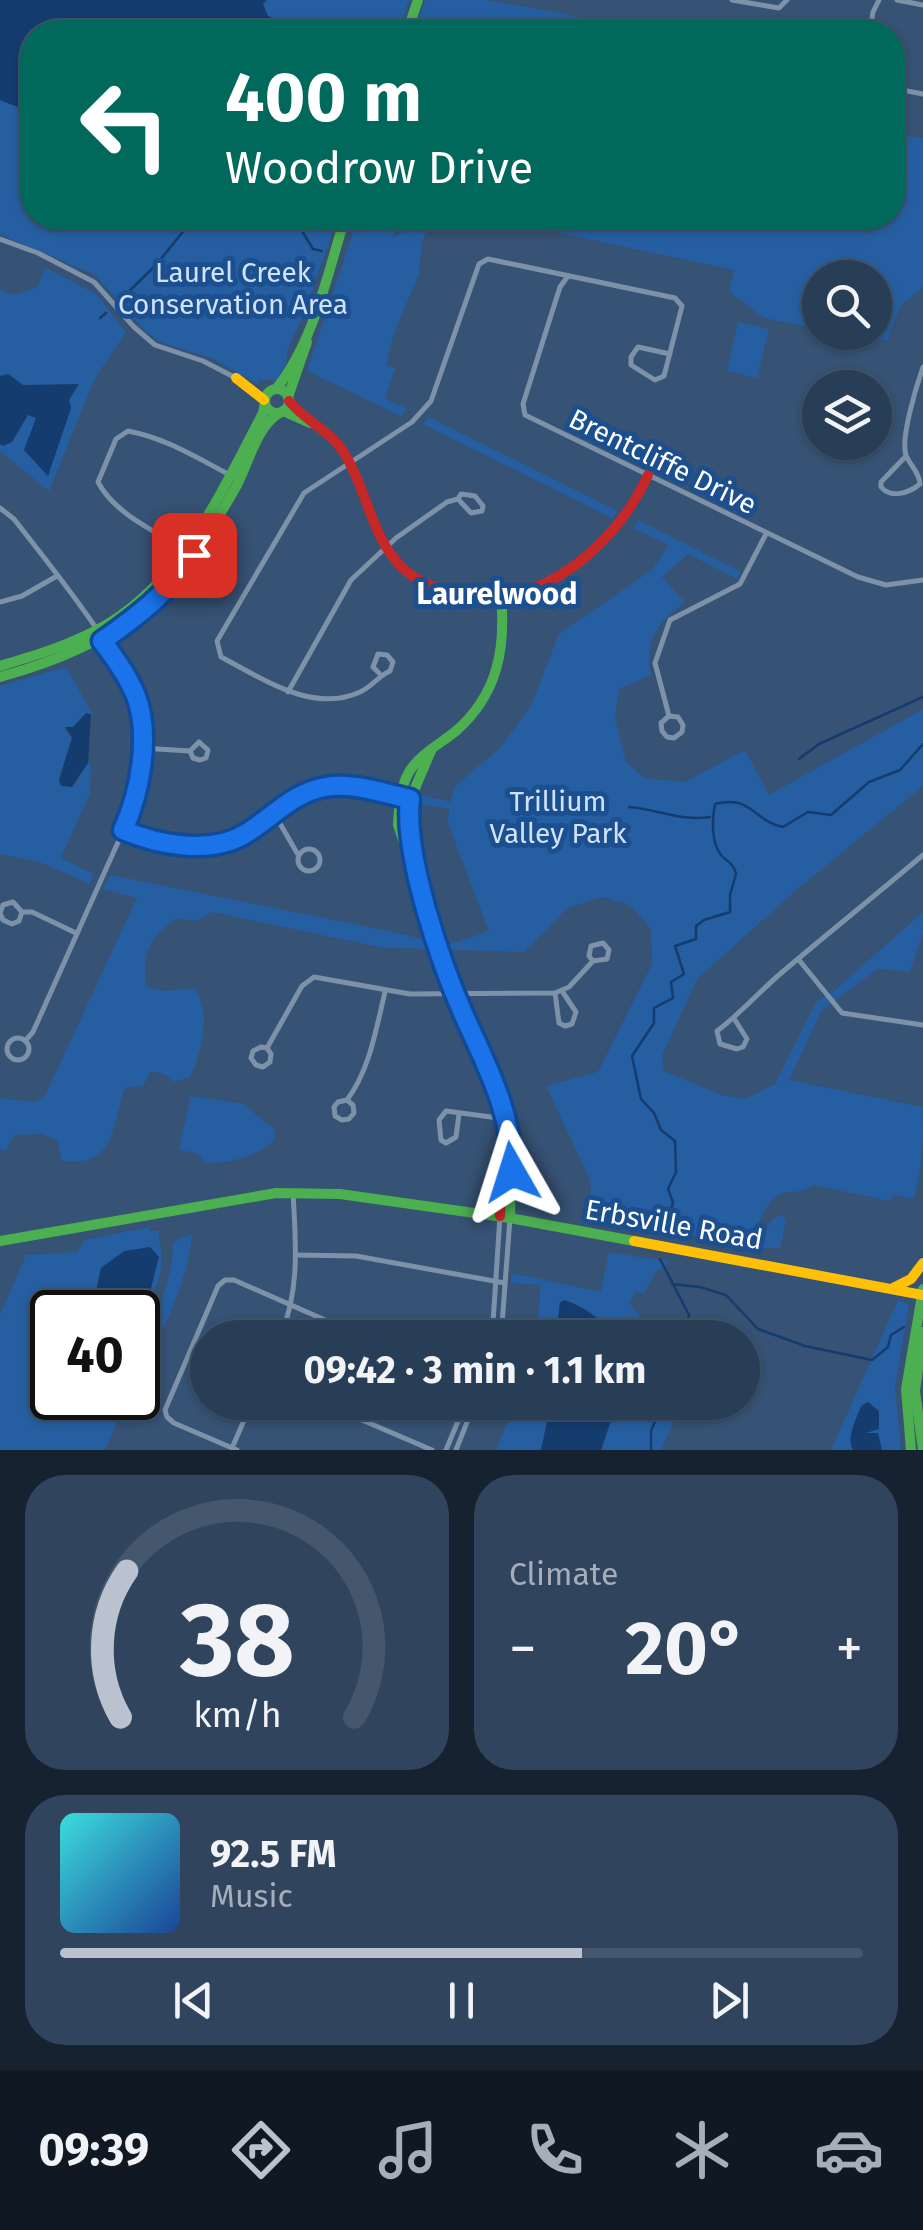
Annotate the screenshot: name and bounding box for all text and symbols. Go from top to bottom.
text: 400 m [225,56,422,140]
icon: left [60,60,190,190]
text: Woodrow Drive [225,141,533,195]
park label: Laurel Creek Conservation Area [118,256,348,321]
map controls [802,260,892,460]
button: search [802,260,892,350]
button: layers [802,370,892,460]
street label: Brentcliffe Drive [564,402,762,521]
pin [152,513,237,598]
icon: arrive [167,528,222,583]
district label: Laurelwood [417,576,577,612]
park label: Trillium Valley Park [489,785,627,850]
position arrow [460,1120,564,1224]
street label: Erbsville Road [582,1193,765,1256]
speed limit sign: 40 [30,1290,160,1420]
text: 09:42 · 3 min · 1.1 km [304,1347,646,1393]
text: Climate [509,1555,618,1593]
text: 38 [179,1578,294,1703]
text: 20° [625,1604,747,1694]
text: − [509,1616,537,1682]
text: + [836,1616,863,1682]
text: km/h [193,1694,281,1736]
text: 92.5 FM [210,1831,336,1877]
text: Music [210,1877,293,1915]
icon: previous [166,1973,221,2028]
icon: pause [434,1973,489,2028]
icon: next [702,1973,757,2028]
icon: directions [226,2115,296,2185]
icon: music [373,2115,443,2185]
icon: phone [520,2115,590,2185]
icon: climate [667,2115,737,2185]
icon: car [814,2115,884,2185]
text: 09:39 [39,2123,149,2177]

